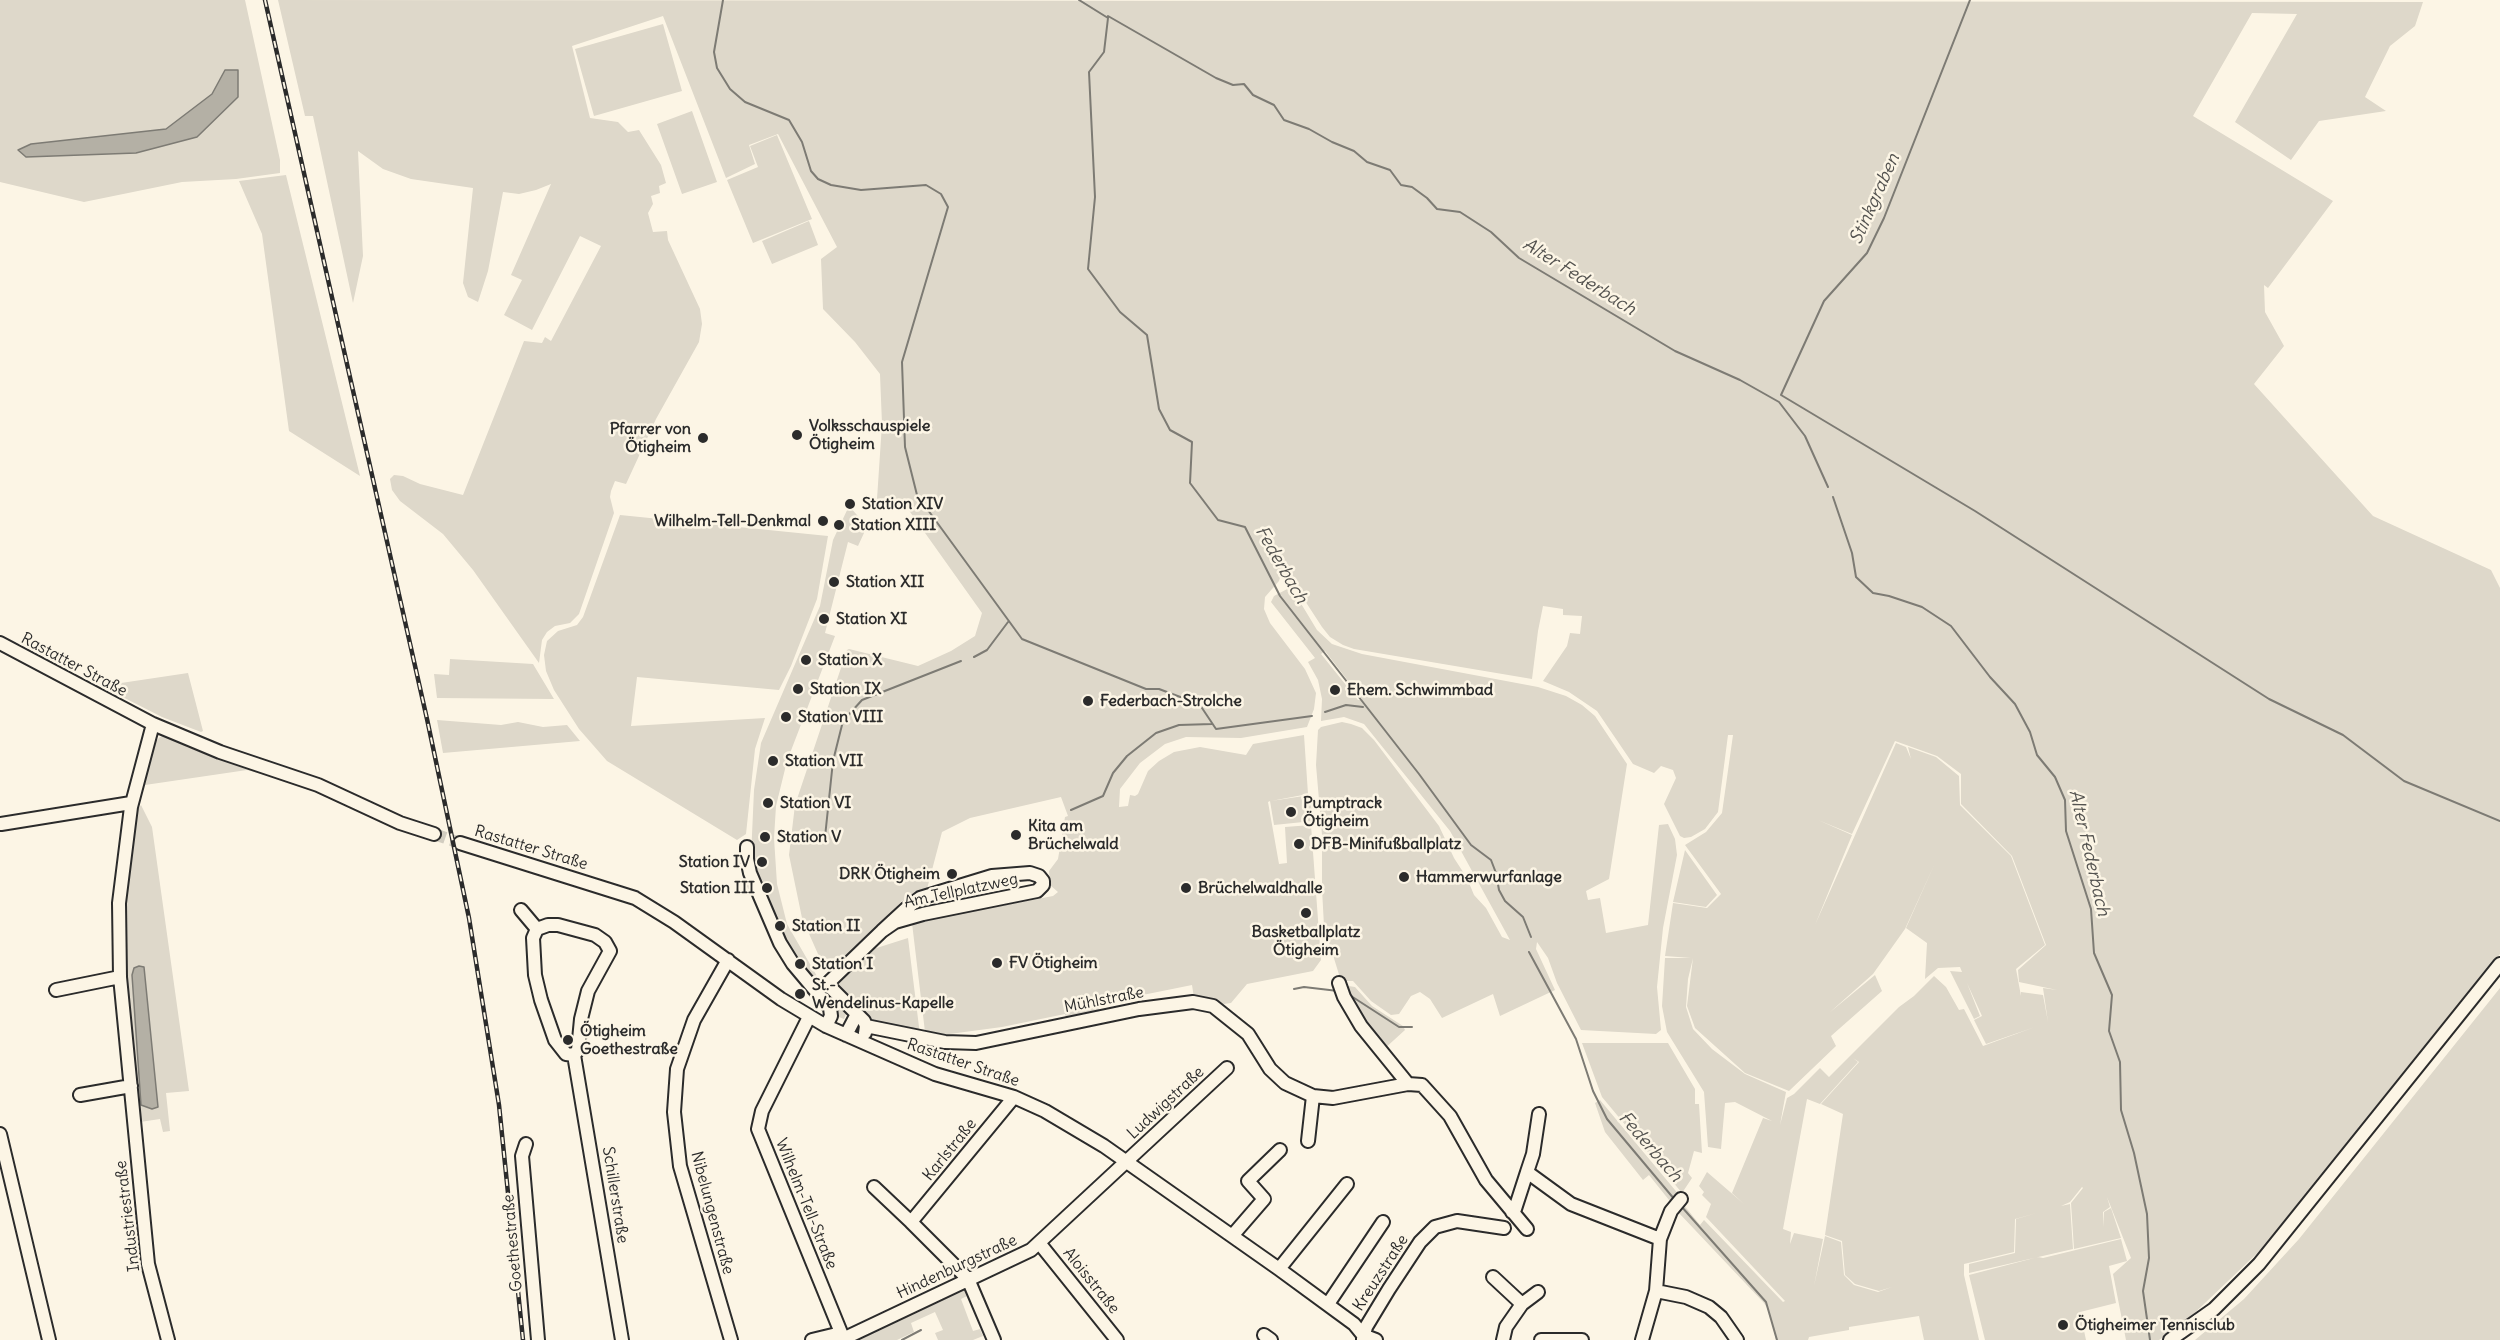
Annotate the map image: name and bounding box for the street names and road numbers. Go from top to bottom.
street label: Rastatter Straße [18,629,130,701]
street label: Rastatter Straße [472,822,590,874]
street label: Am Tellplatzweg [902,870,1020,912]
street label: Mühlstraße [1063,983,1145,1017]
street label: Rastatter Straße [904,1035,1022,1091]
street label: Ludwigstraße [1124,1063,1208,1143]
street label: Karlstraße [919,1115,981,1185]
street label: Wilhelm-Tell-Straße [771,1136,841,1272]
street label: Schillerstraße [598,1145,632,1245]
street label: Nibelungenstraße [686,1149,738,1277]
street label: Industriestraße [112,1159,144,1273]
street label: Goethestraße [499,1193,527,1293]
street label: Hindenburgstraße [894,1231,1020,1303]
street label: Kreuzstraße [1349,1231,1413,1315]
street label: Aloisstraße [1059,1244,1123,1318]

